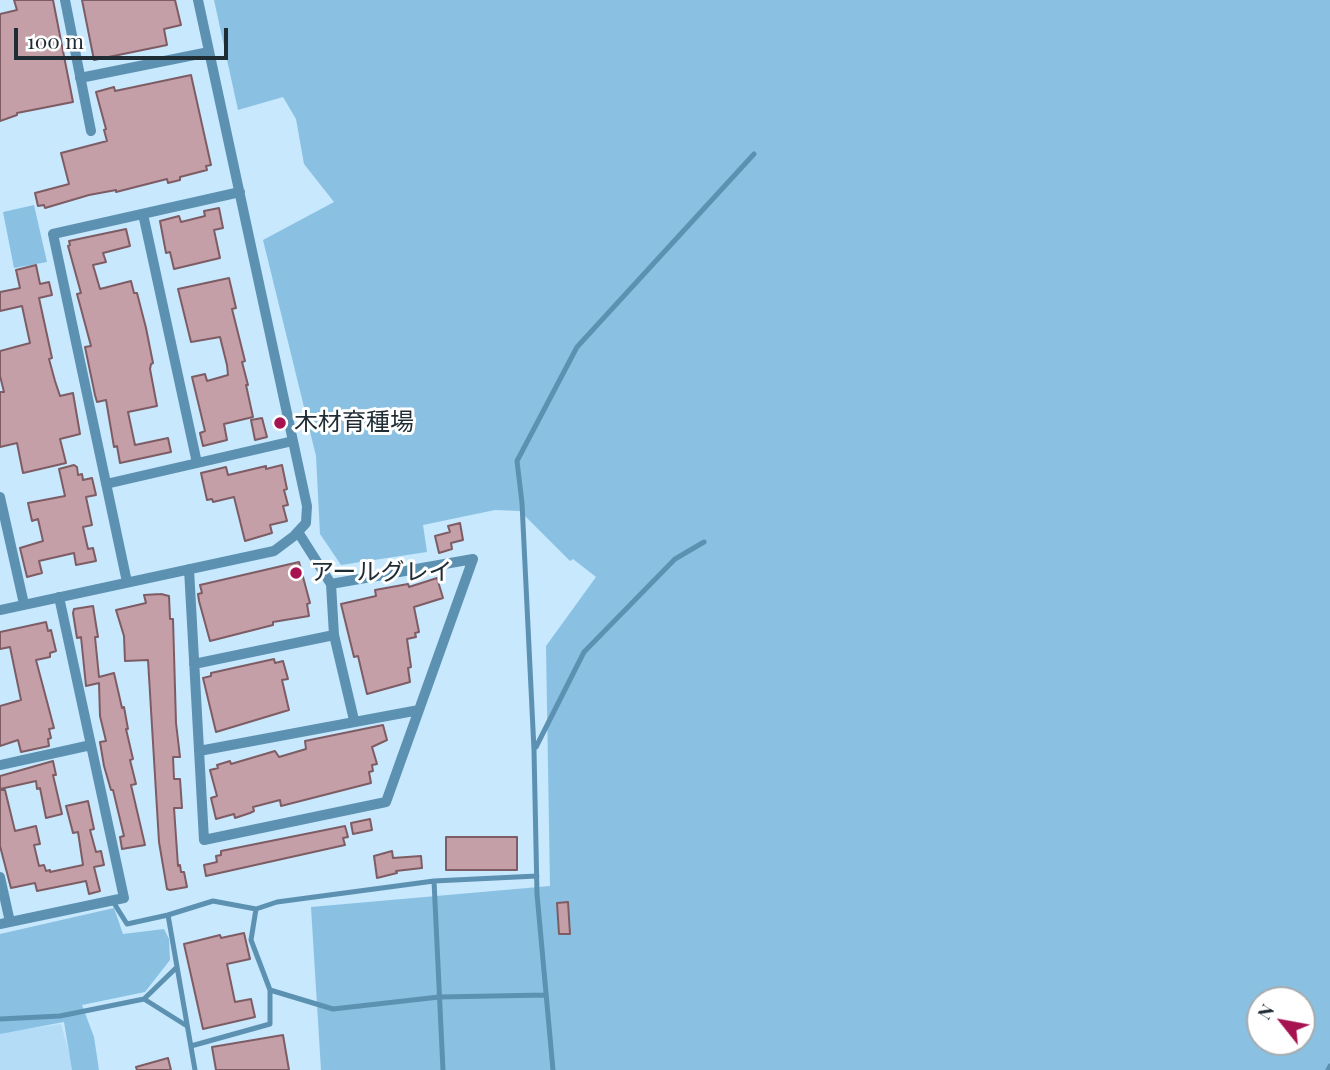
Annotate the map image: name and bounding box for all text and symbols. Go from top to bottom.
scale bar [18,14,231,58]
text: 100 m [27,26,84,54]
place label: 木材育種場 [294,409,414,437]
marker: 木材育種場 [272,415,288,431]
place label: アールグレイ [310,559,453,587]
marker: アールグレイ [288,565,304,581]
north arrow [1246,986,1316,1056]
text: N [1250,999,1279,1024]

